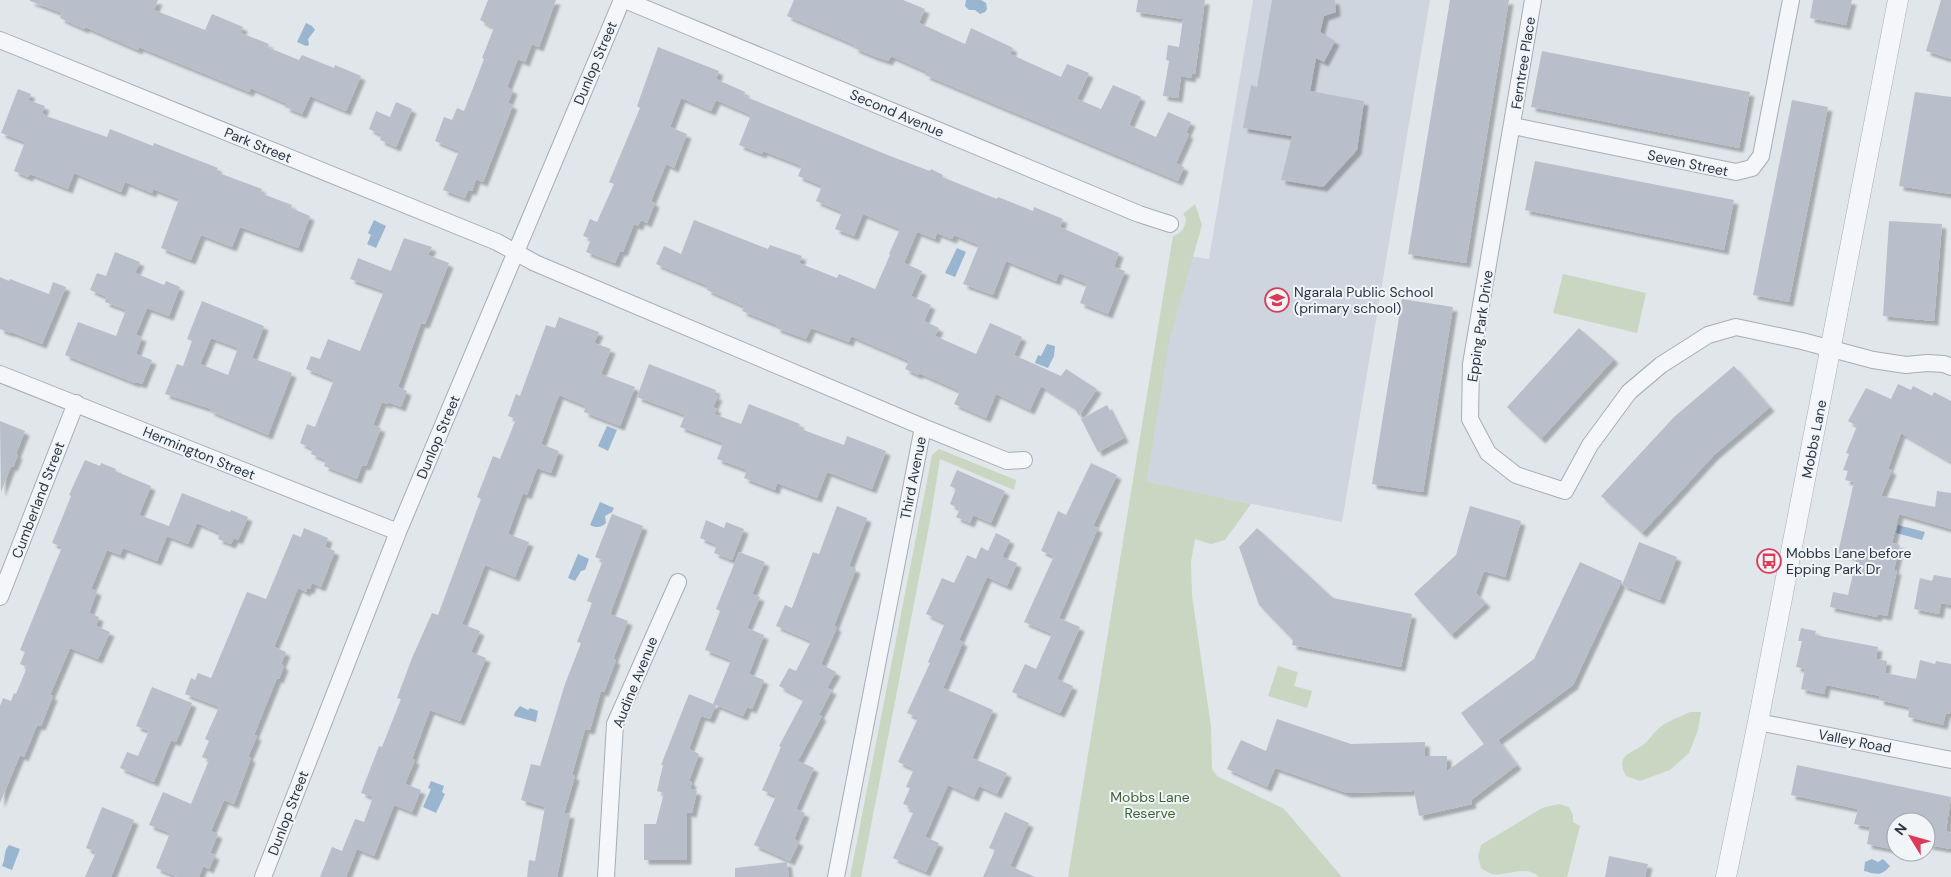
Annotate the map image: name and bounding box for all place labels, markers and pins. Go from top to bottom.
place label: Ngarala Public School (primary school) [1294,283,1433,317]
school or university icon: Ngarala Public School (primary school) [1264,287,1290,313]
place label: Mobbs Lane before Epping Park Dr [1786,544,1911,578]
bus stop icon: Mobbs Lane before Epping Park Dr [1756,548,1782,574]

